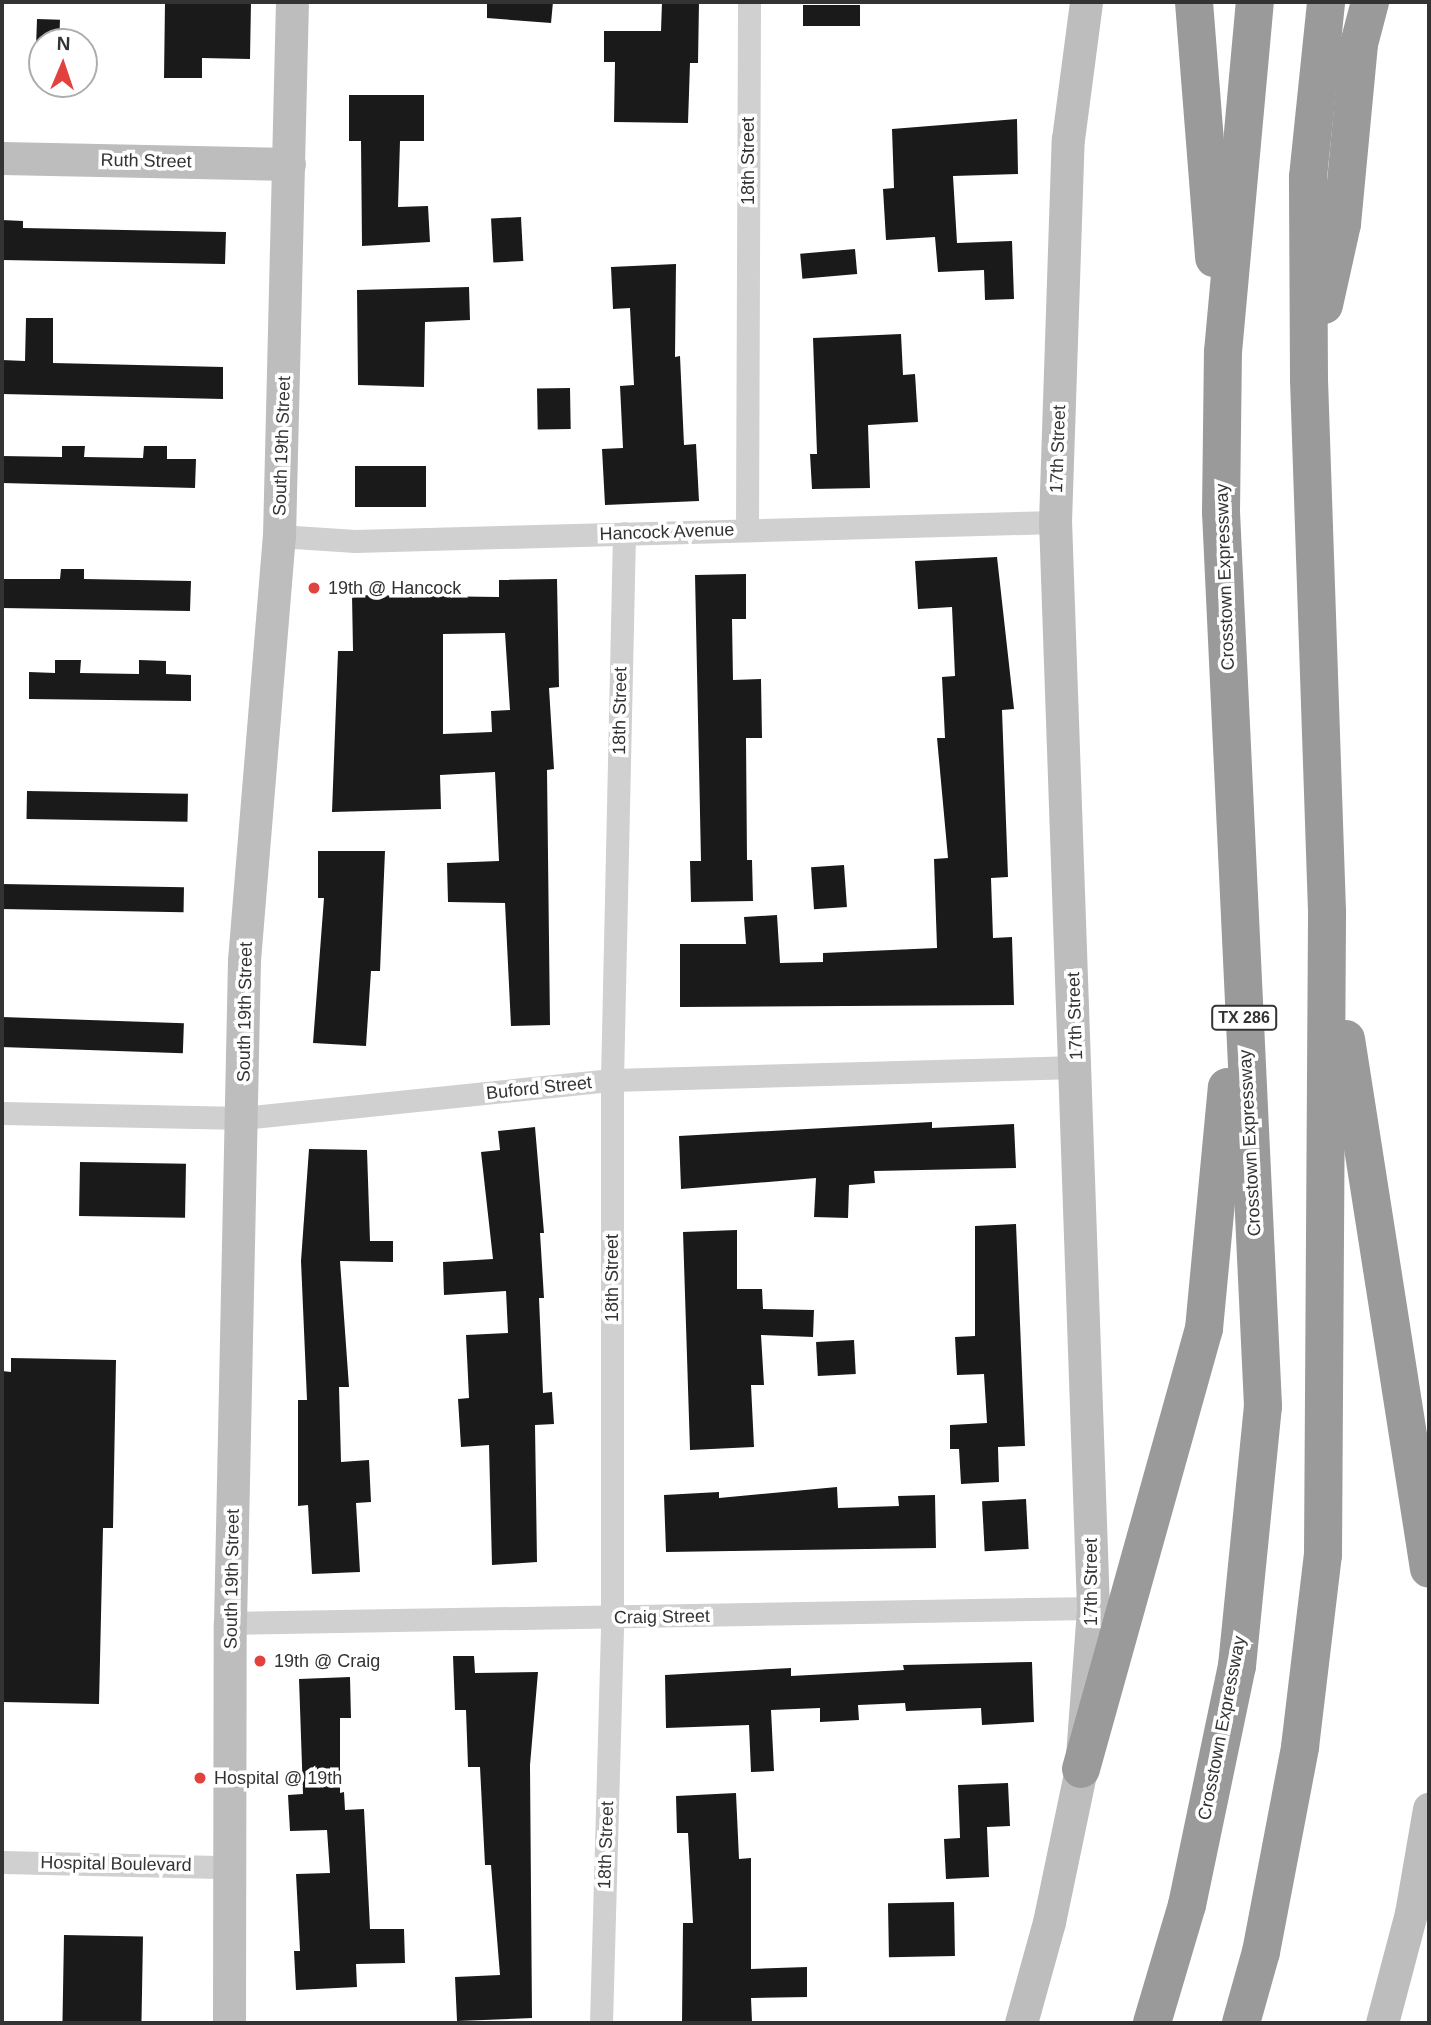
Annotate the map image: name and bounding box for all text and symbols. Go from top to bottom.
north arrow [28,28,98,98]
text: N [56,33,71,54]
street label: 18th Street [737,117,759,205]
street label: Ruth Street [100,149,192,173]
street label: South 19th Street [269,376,295,516]
street label: 17th Street [1046,405,1070,493]
street label: Crosstown Expressway [1211,483,1239,671]
street label: Hancock Avenue [599,519,735,545]
place label: 19th @ Hancock [328,577,461,599]
marker: 19th @ Hancock [306,580,322,596]
street label: 18th Street [608,667,632,755]
street label: South 19th Street [233,942,257,1082]
street label: 17th Street [1063,972,1087,1060]
road number: TX 286 [1211,1006,1277,1030]
street label: Crosstown Expressway [1234,1049,1266,1237]
street label: Buford Street [485,1072,593,1104]
street label: 18th Street [601,1234,623,1322]
street label: South 19th Street [220,1509,244,1649]
street label: 17th Street [1080,1538,1102,1626]
street label: Craig Street [614,1605,710,1629]
street label: Crosstown Expressway [1194,1634,1250,1822]
place label: 19th @ Craig [274,1650,380,1672]
marker: 19th @ Craig [252,1653,268,1669]
place label: Hospital @ 19th [214,1767,342,1789]
marker: Hospital @ 19th [192,1770,208,1786]
street label: 18th Street [594,1801,618,1889]
street label: Hospital Boulevard [40,1852,192,1876]

